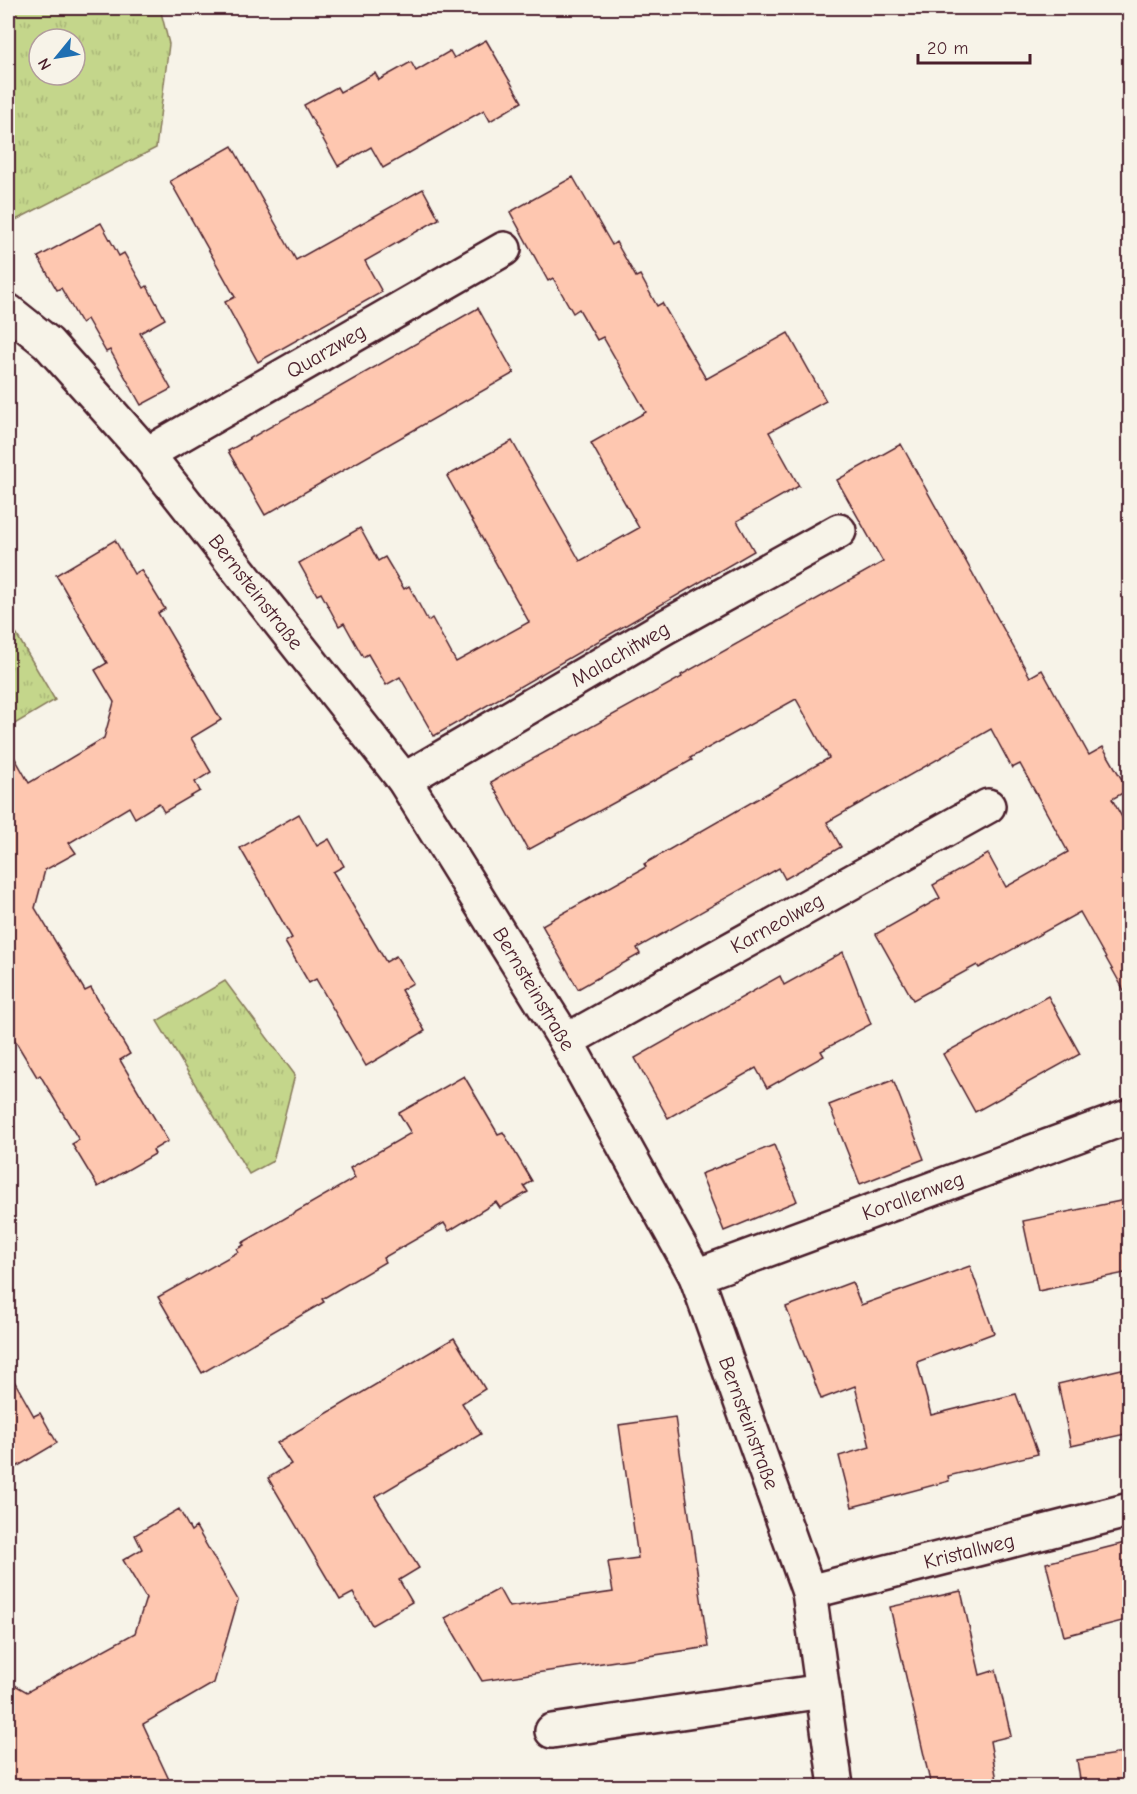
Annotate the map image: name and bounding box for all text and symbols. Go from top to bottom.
north arrow [27,27,87,87]
scale bar [918,27,1030,65]
text: 20 m [927,38,968,59]
text: N [34,55,55,73]
street label: Quarzweg [282,319,370,383]
street label: Bernsteinstraße [204,530,308,654]
street label: Malachitweg [566,616,674,692]
street label: Karneolweg [726,888,828,958]
street label: Bernsteinstraße [488,923,580,1055]
street label: Korallenweg [859,1166,967,1226]
street label: Bernsteinstraße [714,1353,784,1493]
street label: Kristallweg [921,1528,1017,1574]

